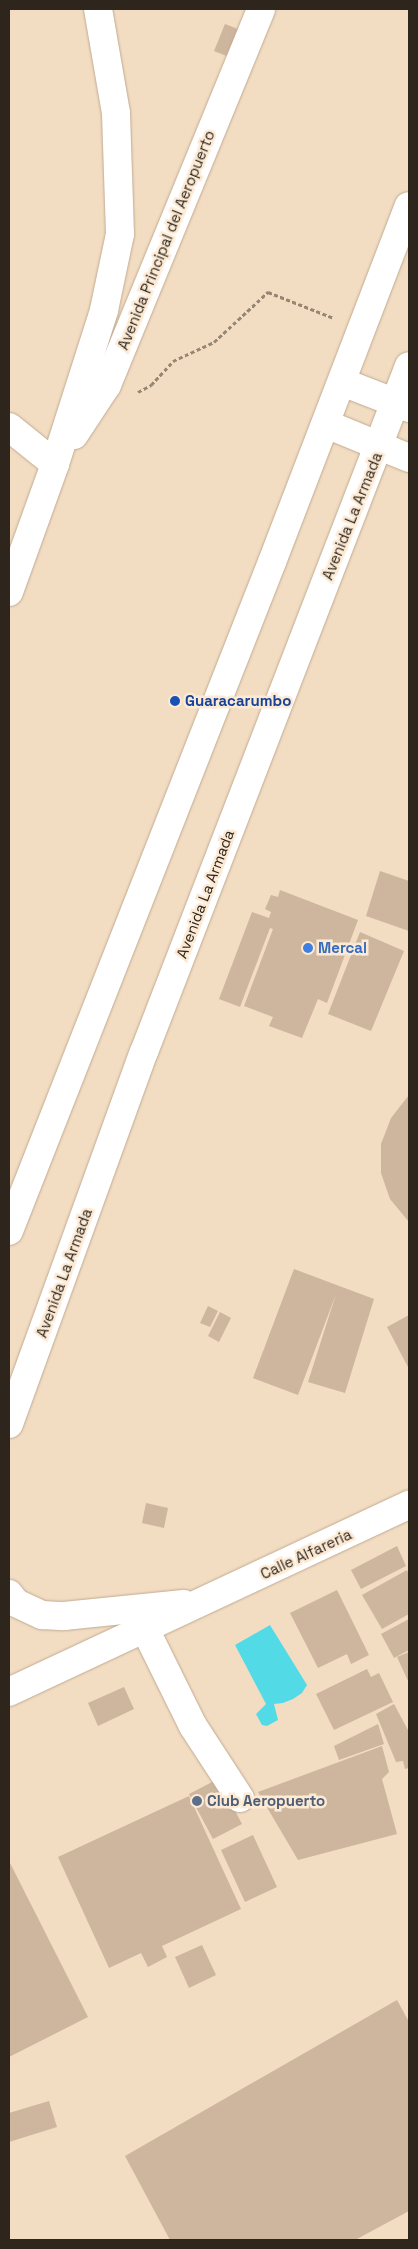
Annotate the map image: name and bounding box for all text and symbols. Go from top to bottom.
street label: Avenida Principal del Aeropuerto [114,128,218,352]
street label: Avenida La Armada [318,449,386,583]
place label: Guaracarumbo [185,692,291,710]
marker: Guaracarumbo [169,695,181,707]
street label: Avenida La Armada [172,827,238,961]
place label: Mercal [318,939,367,957]
marker: Mercal [302,942,314,954]
street label: Avenida La Armada [32,1206,96,1340]
street label: Calle Alfareria [257,1525,355,1583]
place label: Club Aeropuerto [207,1792,325,1810]
marker: Club Aeropuerto [191,1795,203,1807]

